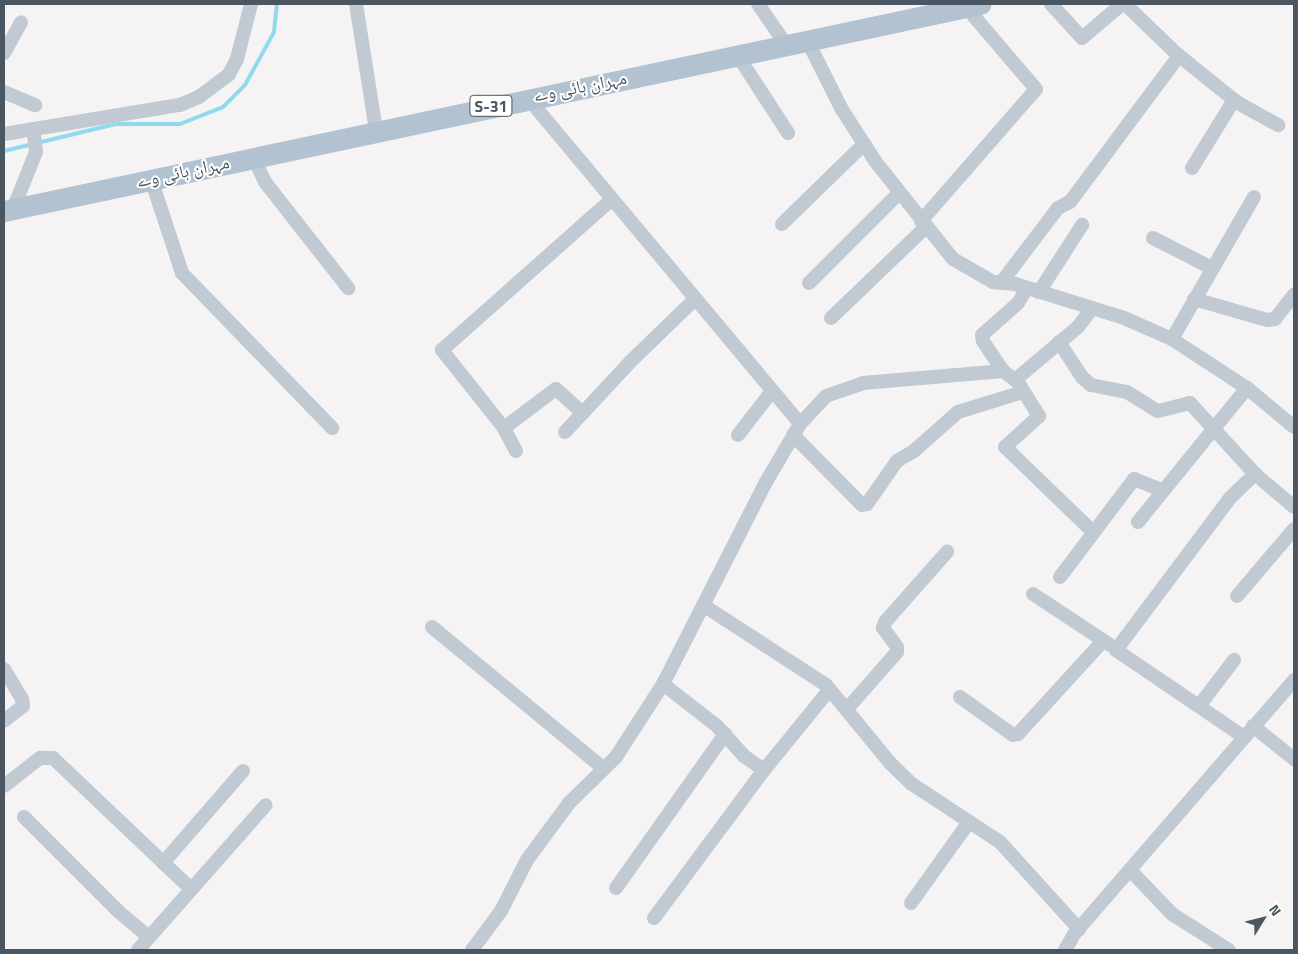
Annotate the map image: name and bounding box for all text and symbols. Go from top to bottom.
street label: مہران ہائی وے [532,67,628,107]
road number: S-31 [468,92,514,120]
street label: مہران ہائی وے [135,152,231,192]
north arrow [1238,894,1288,944]
text: N [1264,900,1287,920]

